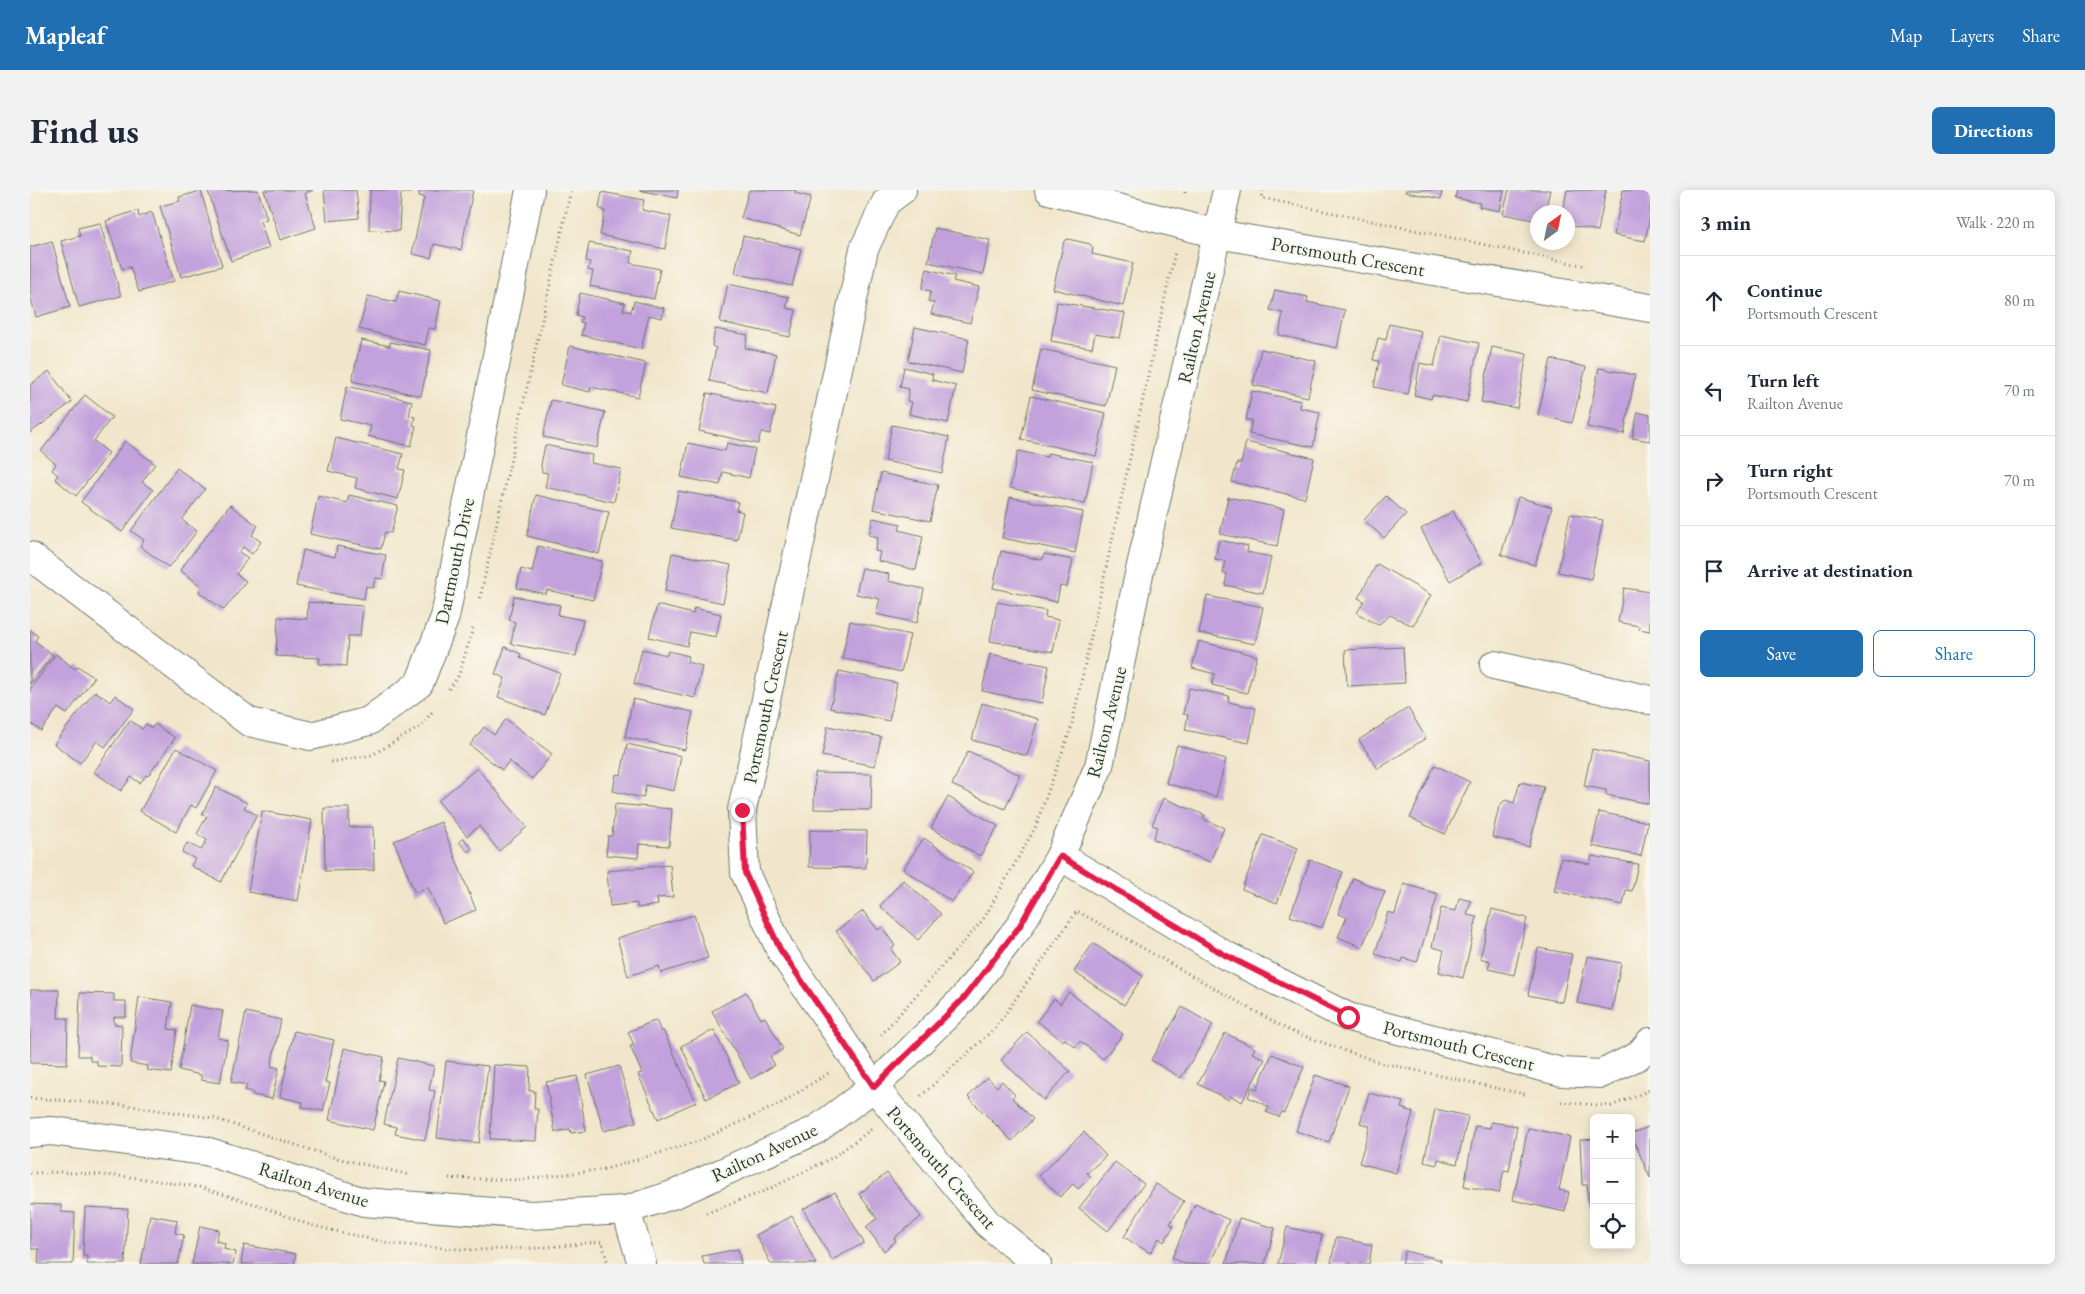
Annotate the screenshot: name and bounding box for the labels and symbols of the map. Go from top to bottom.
north arrow [1530,205,1575,250]
street label: Portsmouth Crescent [1269,231,1427,282]
street label: Railton Avenue [1171,269,1221,386]
street label: Dartmouth Drive [429,496,480,627]
street label: Portsmouth Crescent [737,629,794,786]
street label: Railton Avenue [1081,664,1132,780]
route end [731,799,754,822]
route start [1337,1006,1360,1029]
street label: Portsmouth Crescent [1381,1015,1537,1076]
street label: Portsmouth Crescent [881,1101,1002,1234]
street label: Railton Avenue [707,1117,821,1188]
street label: Railton Avenue [256,1156,372,1213]

